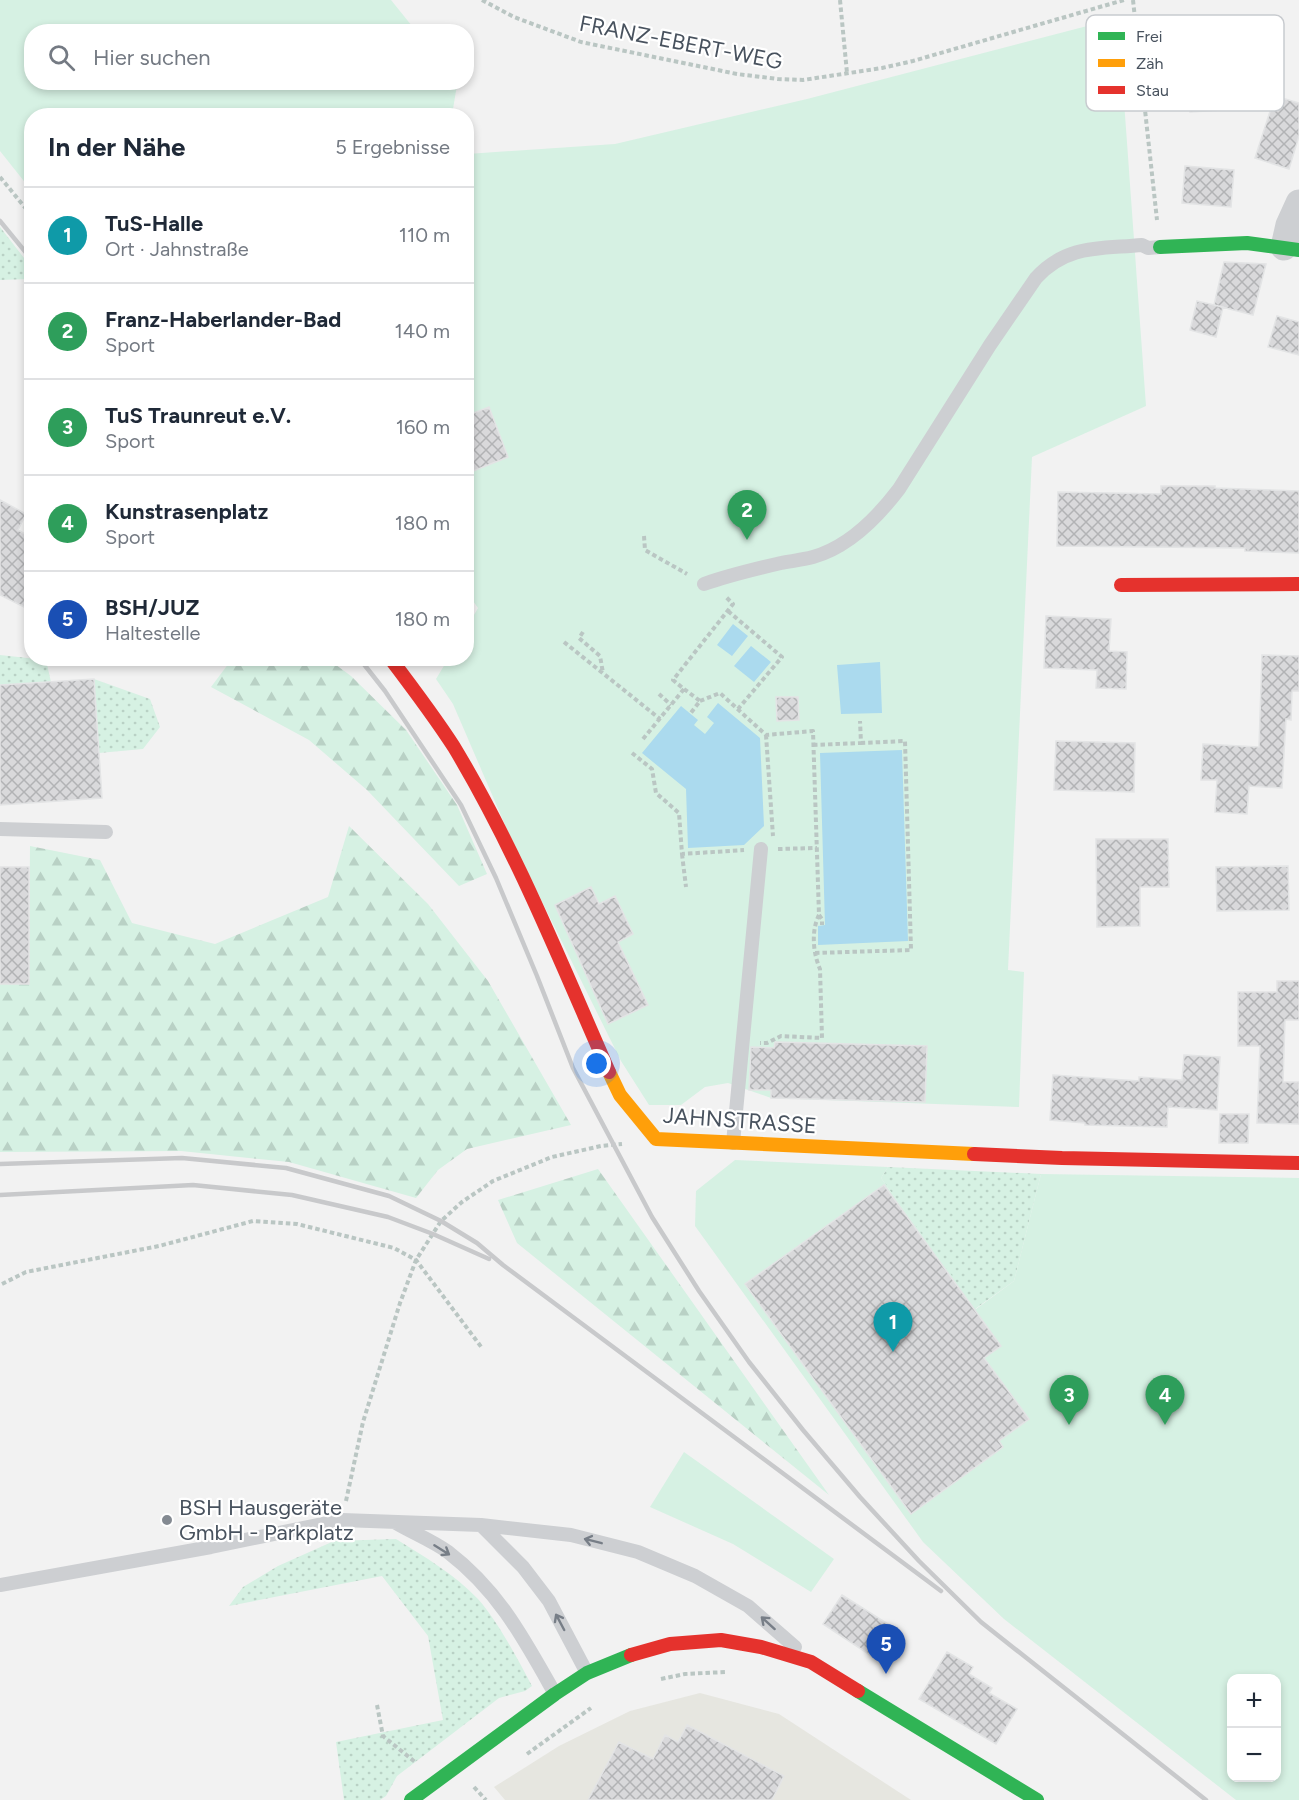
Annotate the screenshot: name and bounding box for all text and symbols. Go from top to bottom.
street label: FRANZ-EBERT-WEG [577,10,785,75]
legend [1086,15,1284,111]
search box [24,24,474,90]
text: Frei [1136,27,1162,46]
icon: search [45,41,78,74]
text: Hier suchen [93,44,211,71]
text: Zäh [1136,54,1163,73]
text: Stau [1136,81,1169,100]
text: In der Nähe [48,131,185,163]
text: 5 Ergebnisse [335,135,450,159]
text: TuS-Halle [105,210,203,237]
text: 1 [63,223,72,247]
text: 110 m [399,223,450,247]
text: Ort · Jahnstraße [105,237,249,261]
text: Franz-Haberlander-Bad [105,306,341,333]
text: 2 [62,319,73,343]
text: 140 m [395,319,450,343]
text: Sport [105,333,155,357]
text: TuS Traunreut e.V. [105,402,291,429]
text: 3 [62,415,73,439]
text: 160 m [396,415,450,439]
text: Sport [105,429,155,453]
pin: 2 [728,490,766,540]
text: Kunstrasenplatz [105,498,268,525]
text: 4 [61,511,74,535]
text: 180 m [395,511,450,535]
text: Sport [105,525,155,549]
text: BSH/JUZ [105,594,199,621]
text: 5 [62,607,73,631]
text: 180 m [395,607,450,631]
text: Haltestelle [105,621,201,645]
your location [582,1049,611,1078]
street label: JAHNSTRASSE [662,1102,818,1139]
pin: 1 [874,1302,912,1352]
pin: 3 [1050,1376,1088,1425]
pin: 4 [1146,1376,1184,1425]
place label: BSH Hausgeräte GmbH - Parkplatz [179,1494,354,1546]
marker: BSH Hausgeräte GmbH - Parkplatz [160,1513,174,1527]
one-way arrow [584,1534,603,1546]
one-way arrow [433,1544,450,1556]
one-way arrow [554,1613,565,1631]
one-way arrow [761,1616,776,1630]
pin: 5 [866,1624,906,1674]
map controls [1227,1674,1281,1782]
button: + [1227,1674,1281,1728]
button: − [1227,1728,1281,1782]

